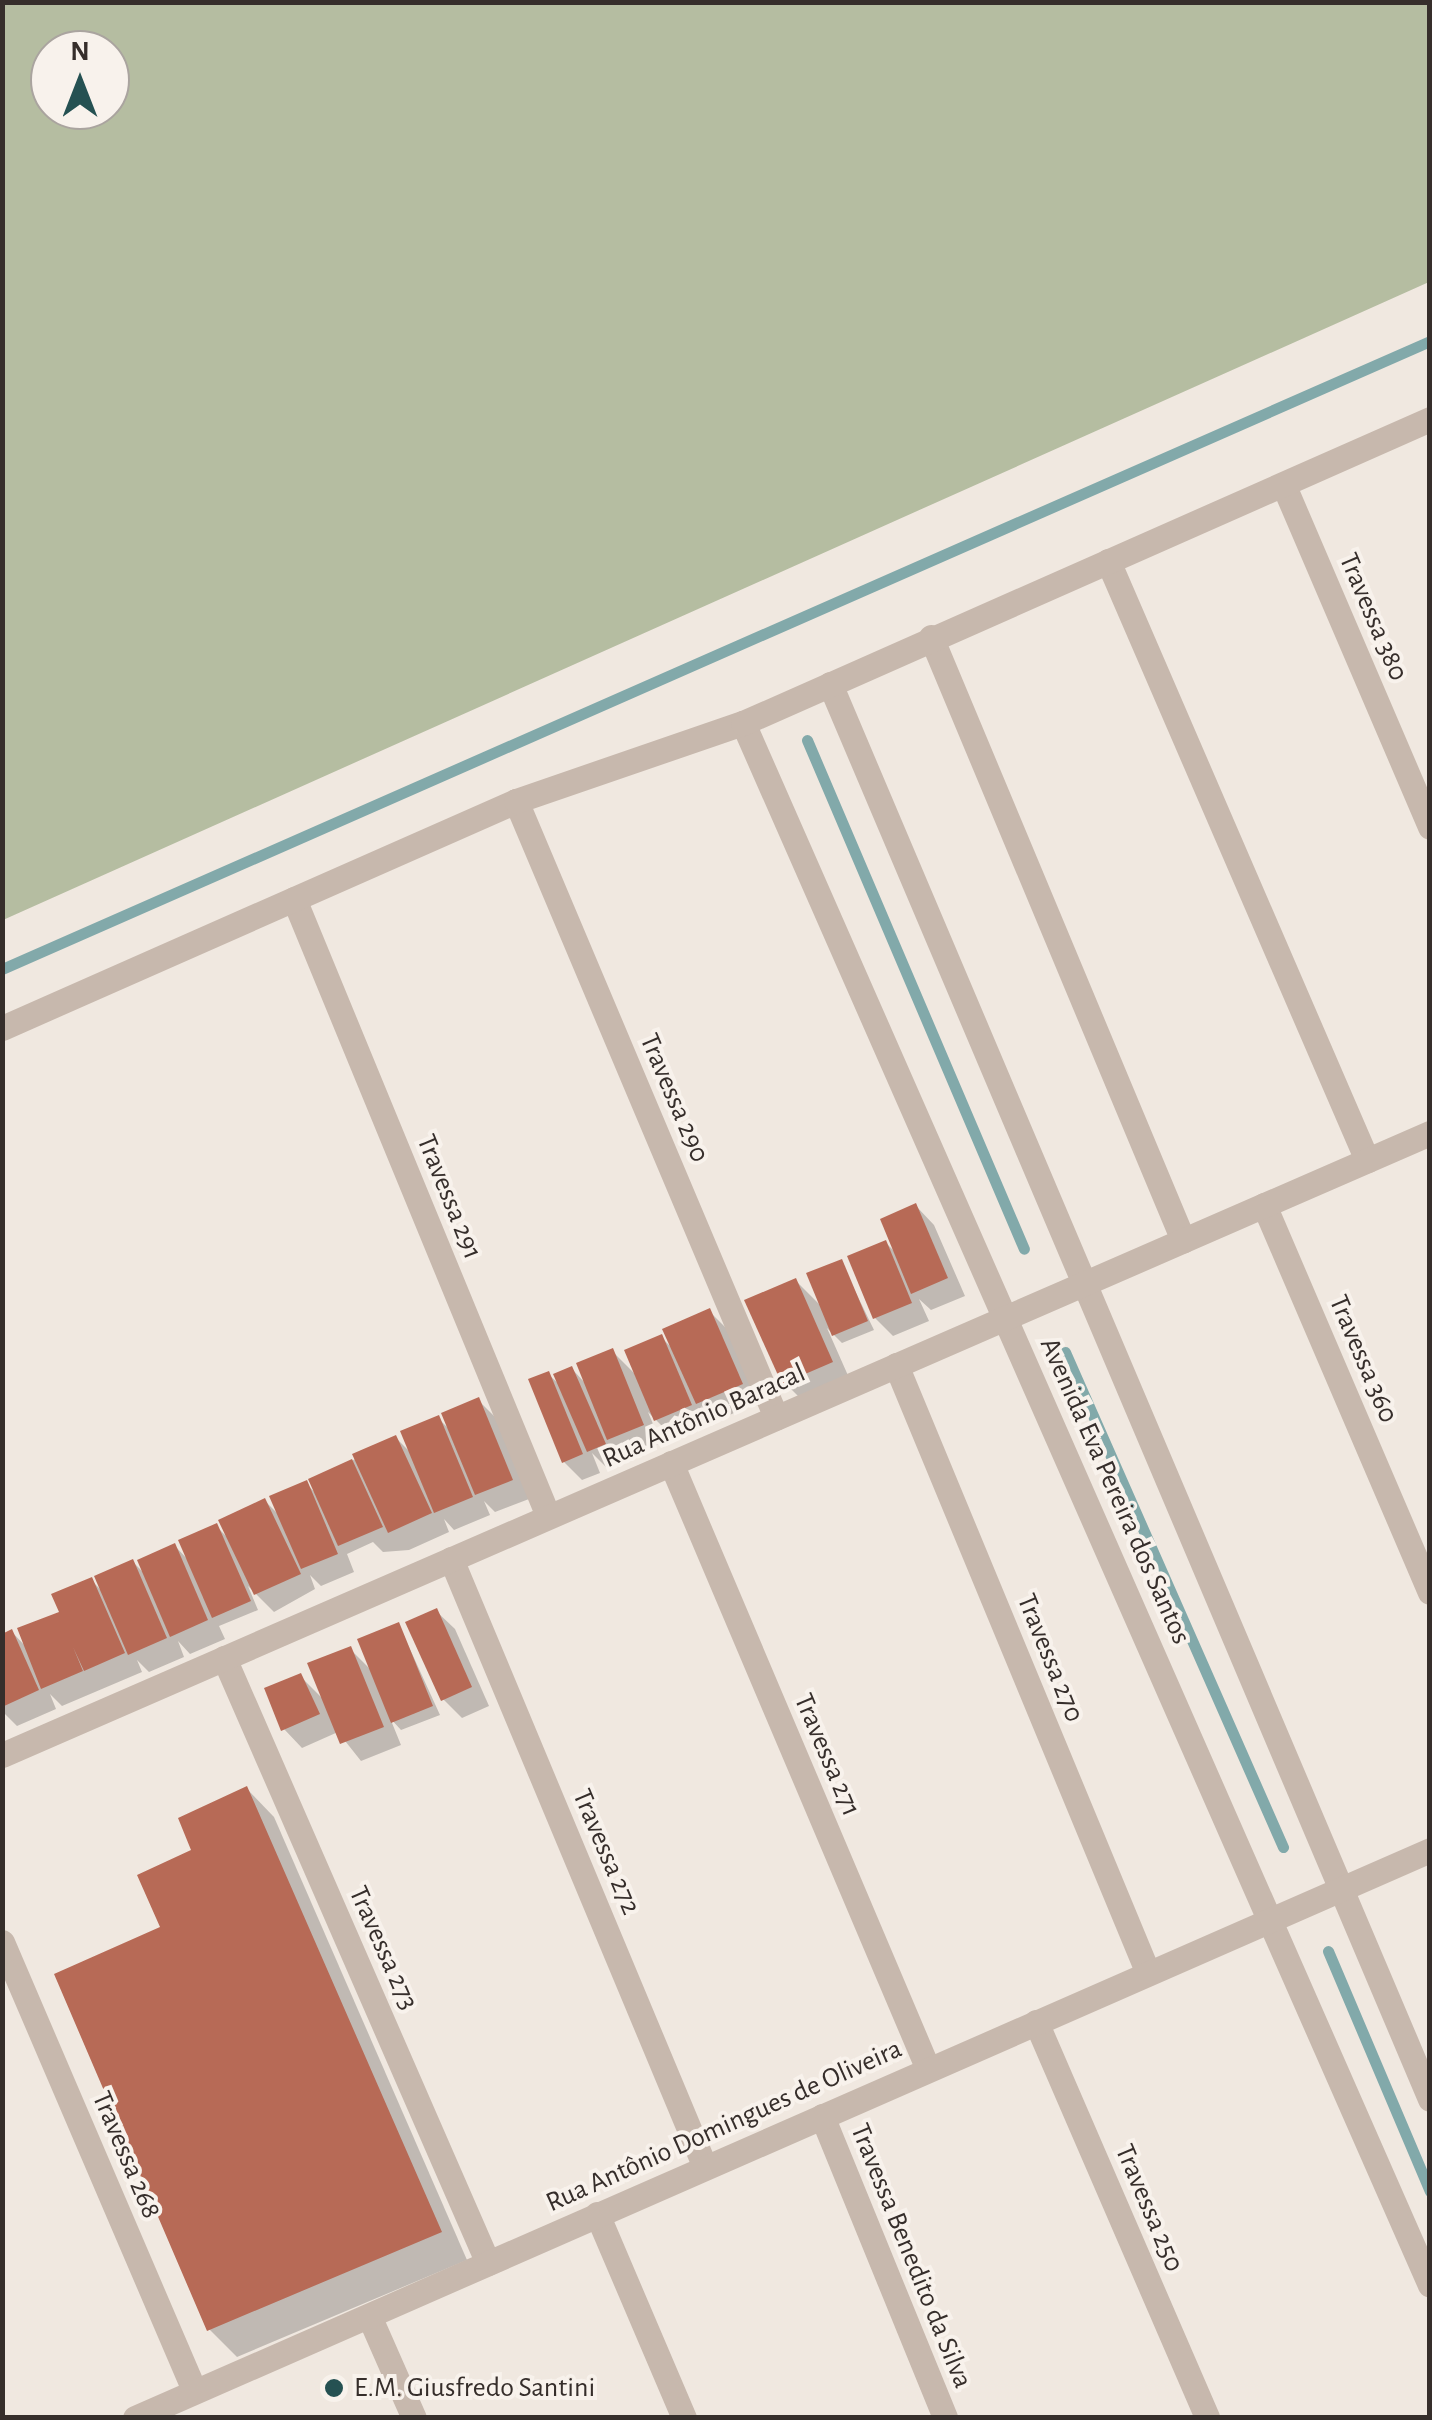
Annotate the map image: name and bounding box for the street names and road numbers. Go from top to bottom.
street label: Travessa 380 [1331,548,1415,686]
street label: Travessa 290 [632,1029,716,1167]
street label: Travessa 291 [409,1130,489,1264]
street label: Travessa 360 [1321,1290,1405,1428]
street label: Avenida Eva Pereira dos Santos [1032,1333,1198,1649]
street label: Rua Antônio Baracal [597,1356,811,1476]
street label: Travessa 270 [1009,1589,1091,1727]
street label: Travessa 271 [786,1689,868,1821]
street label: Travessa 272 [565,1784,647,1920]
street label: Travessa 273 [341,1881,425,2015]
street label: Rua Antônio Domingues de Oliveira [541,2032,907,2220]
street label: Travessa 268 [84,2086,168,2224]
street label: Travessa Benedito da Silva [843,2119,979,2393]
street label: Travessa 250 [1107,2139,1191,2277]

